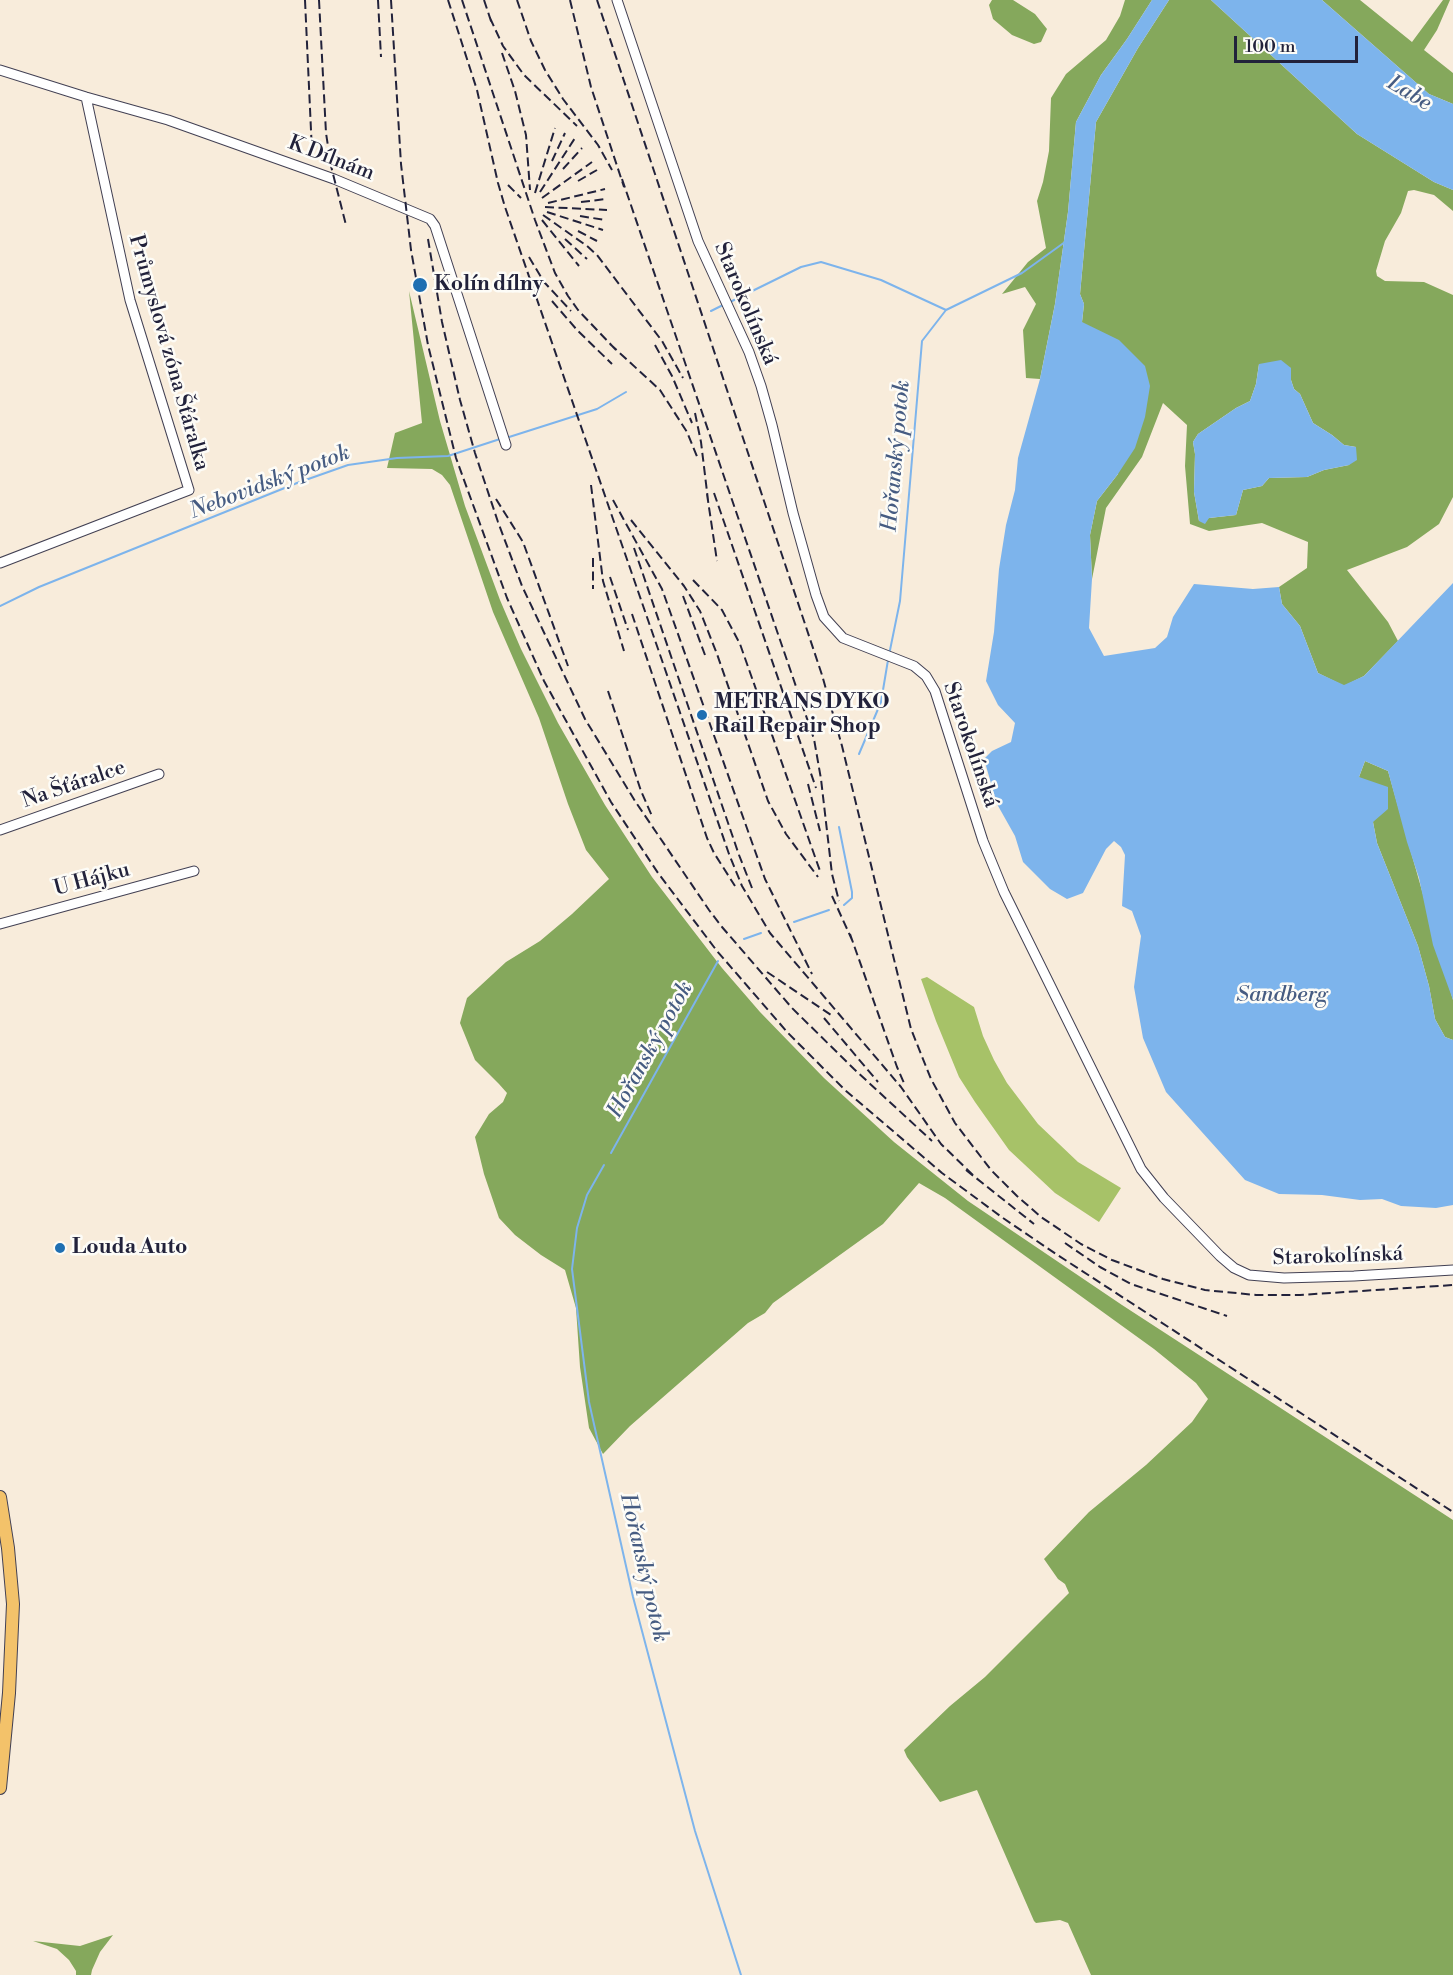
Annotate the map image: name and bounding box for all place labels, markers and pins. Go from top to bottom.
place label: Kolín dílny [434,272,543,298]
marker: Kolín dílny [411,276,429,294]
place label: METRANS DYKO Rail Repair Shop [714,690,890,740]
marker: METRANS DYKO Rail Repair Shop [695,708,709,722]
place label: Louda Auto [72,1235,187,1261]
marker: Louda Auto [53,1241,67,1255]

